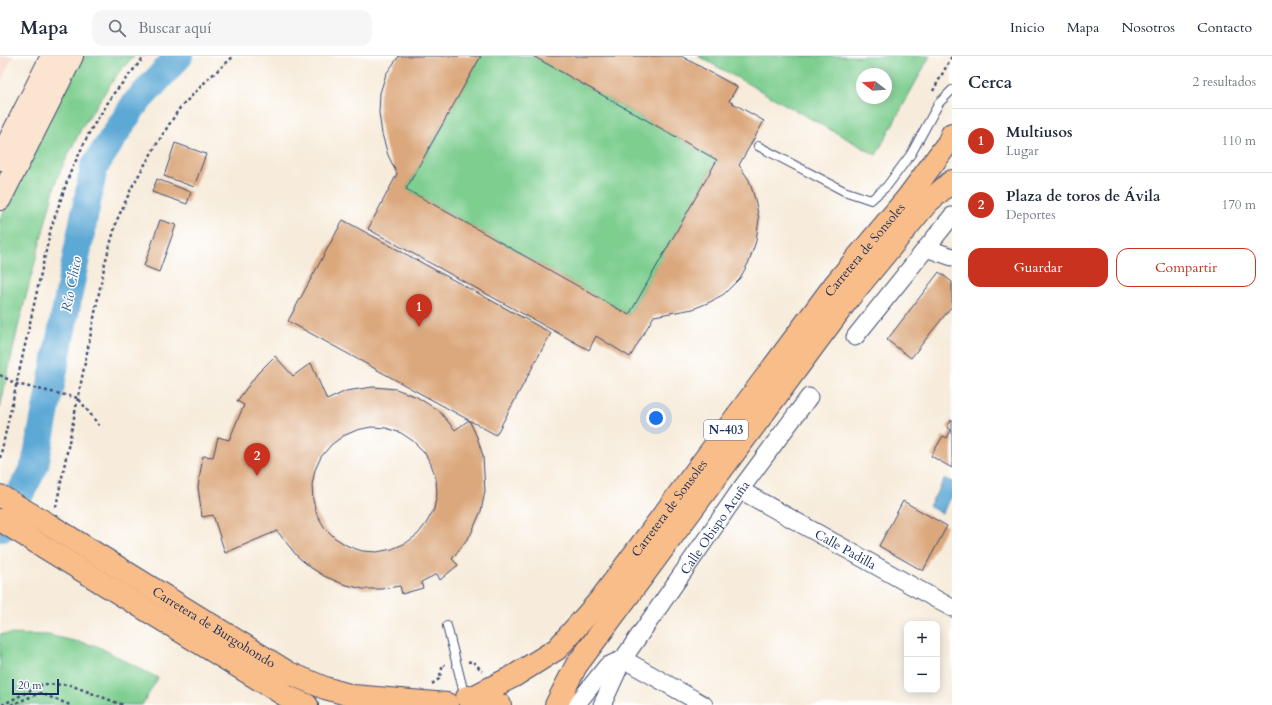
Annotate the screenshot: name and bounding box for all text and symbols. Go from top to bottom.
search box [92,10,372,46]
text: Mapa [20,15,68,41]
icon: search [106,17,128,39]
text: Buscar aquí [138,18,211,38]
text: Inicio [1010,18,1045,37]
text: Mapa [1067,18,1099,37]
text: Nosotros [1121,18,1175,37]
text: Contacto [1197,18,1252,37]
north arrow [856,68,892,104]
text: Cerca [968,71,1012,94]
text: 2 resultados [1192,73,1256,91]
text: Multiusos [1006,122,1072,142]
text: 1 [978,132,984,150]
text: 110 m [1222,132,1256,150]
text: Lugar [1006,142,1039,160]
text: Plaza de toros de Ávila [1006,186,1160,206]
text: 2 [978,196,984,214]
text: 170 m [1222,196,1256,214]
street label: Carretera de Sonsoles [821,199,909,301]
text: Deportes [1006,206,1056,224]
button: Guardar [968,248,1108,287]
button: Compartir [1116,248,1256,287]
water label: Río Chico [57,254,86,314]
pin: 1 [406,294,432,327]
your location [646,408,666,428]
road number: N-403 [704,420,748,440]
pin: 2 [244,443,270,476]
street label: Carretera de Sonsoles [627,456,712,561]
street label: Calle Obispo Acuña [676,477,754,578]
street label: Calle Padilla [811,525,880,574]
street label: Carretera de Burgohondo [149,583,279,673]
map controls [904,621,940,693]
button: + [904,621,940,657]
button: − [904,657,940,693]
scale bar [12,677,59,696]
text: 20 m [18,678,42,693]

